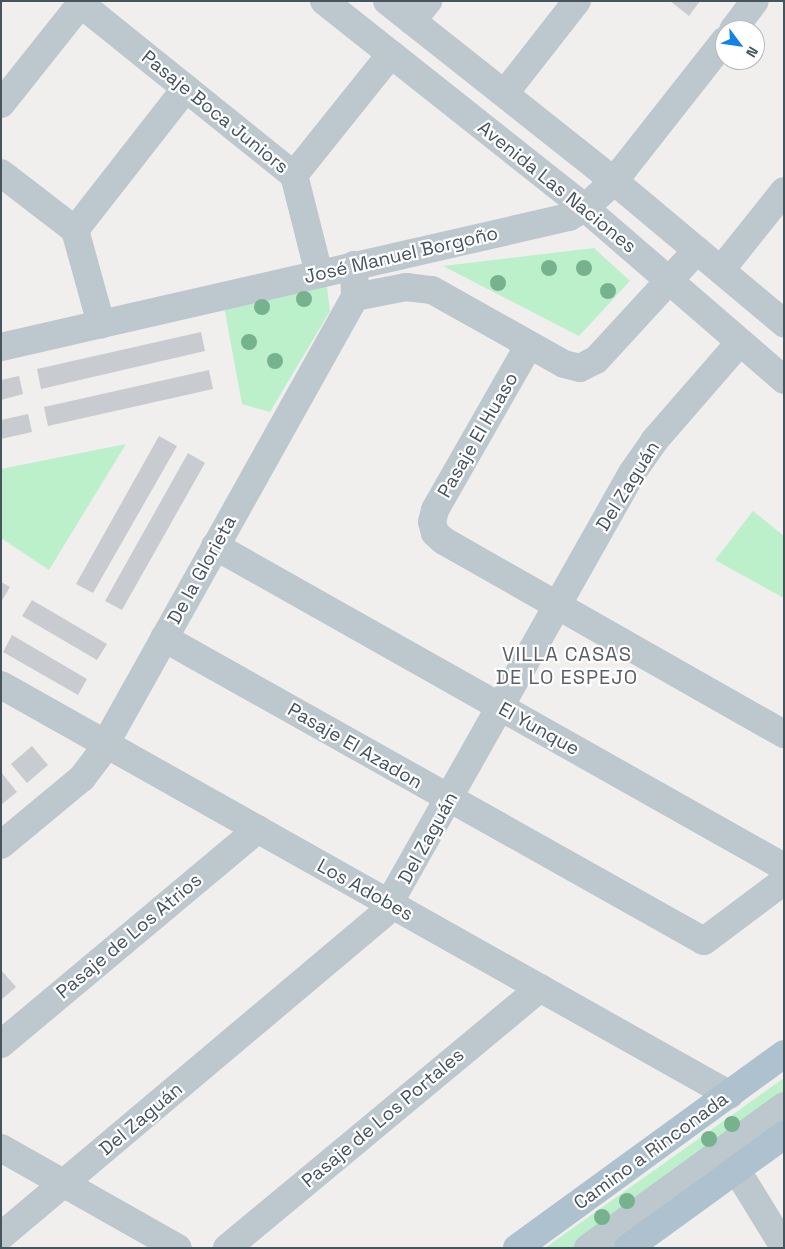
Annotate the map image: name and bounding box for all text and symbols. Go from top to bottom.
north arrow [715,20,765,70]
text: N [742,44,762,61]
street label: Pasaje Boca Juniors [137,46,293,178]
street label: Avenida Las Naciones [473,116,641,258]
street label: José Manuel Borgoño [302,222,500,288]
street label: Pasaje El Huaso [433,368,523,502]
street label: Del Zaguán [591,437,665,535]
street label: De la Glorieta [163,512,241,628]
district label: VILLA CASAS DE LO ESPEJO [494,643,640,690]
street label: Pasaje El Azadon [283,698,427,794]
street label: El Yunque [495,698,583,760]
street label: Del Zaguán [393,788,463,888]
street label: Los Adobes [313,854,417,926]
street label: Pasaje de Los Atrios [52,868,206,1004]
street label: Pasaje de Los Portales [297,1044,469,1192]
street label: Del Zaguán [95,1078,187,1160]
street label: Camino a Rinconada [569,1087,733,1215]

